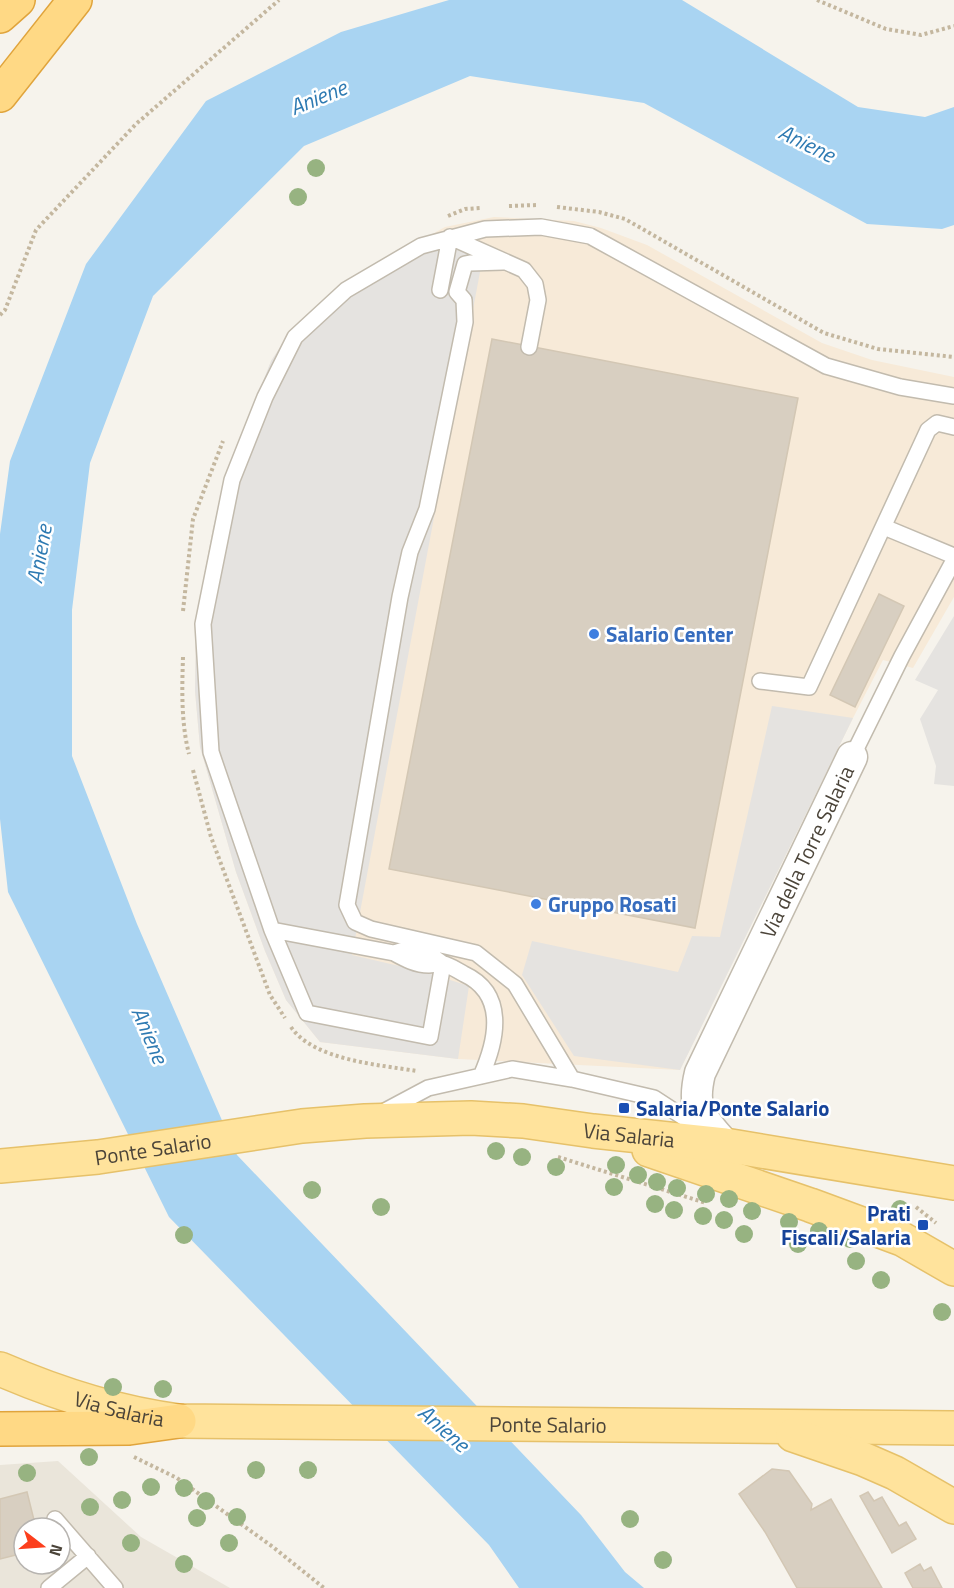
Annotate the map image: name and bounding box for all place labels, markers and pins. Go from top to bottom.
place label: Salario Center [606,618,733,650]
marker: Salario Center [587,627,601,641]
place label: Gruppo Rosati [548,888,677,920]
marker: Gruppo Rosati [529,897,543,911]
place label: Salaria/Ponte Salario [636,1092,829,1124]
marker: Salaria/Ponte Salario [617,1101,631,1115]
place label: Prati Fiscali/Salaria [781,1197,911,1253]
marker: Prati Fiscali/Salaria [916,1218,930,1232]

